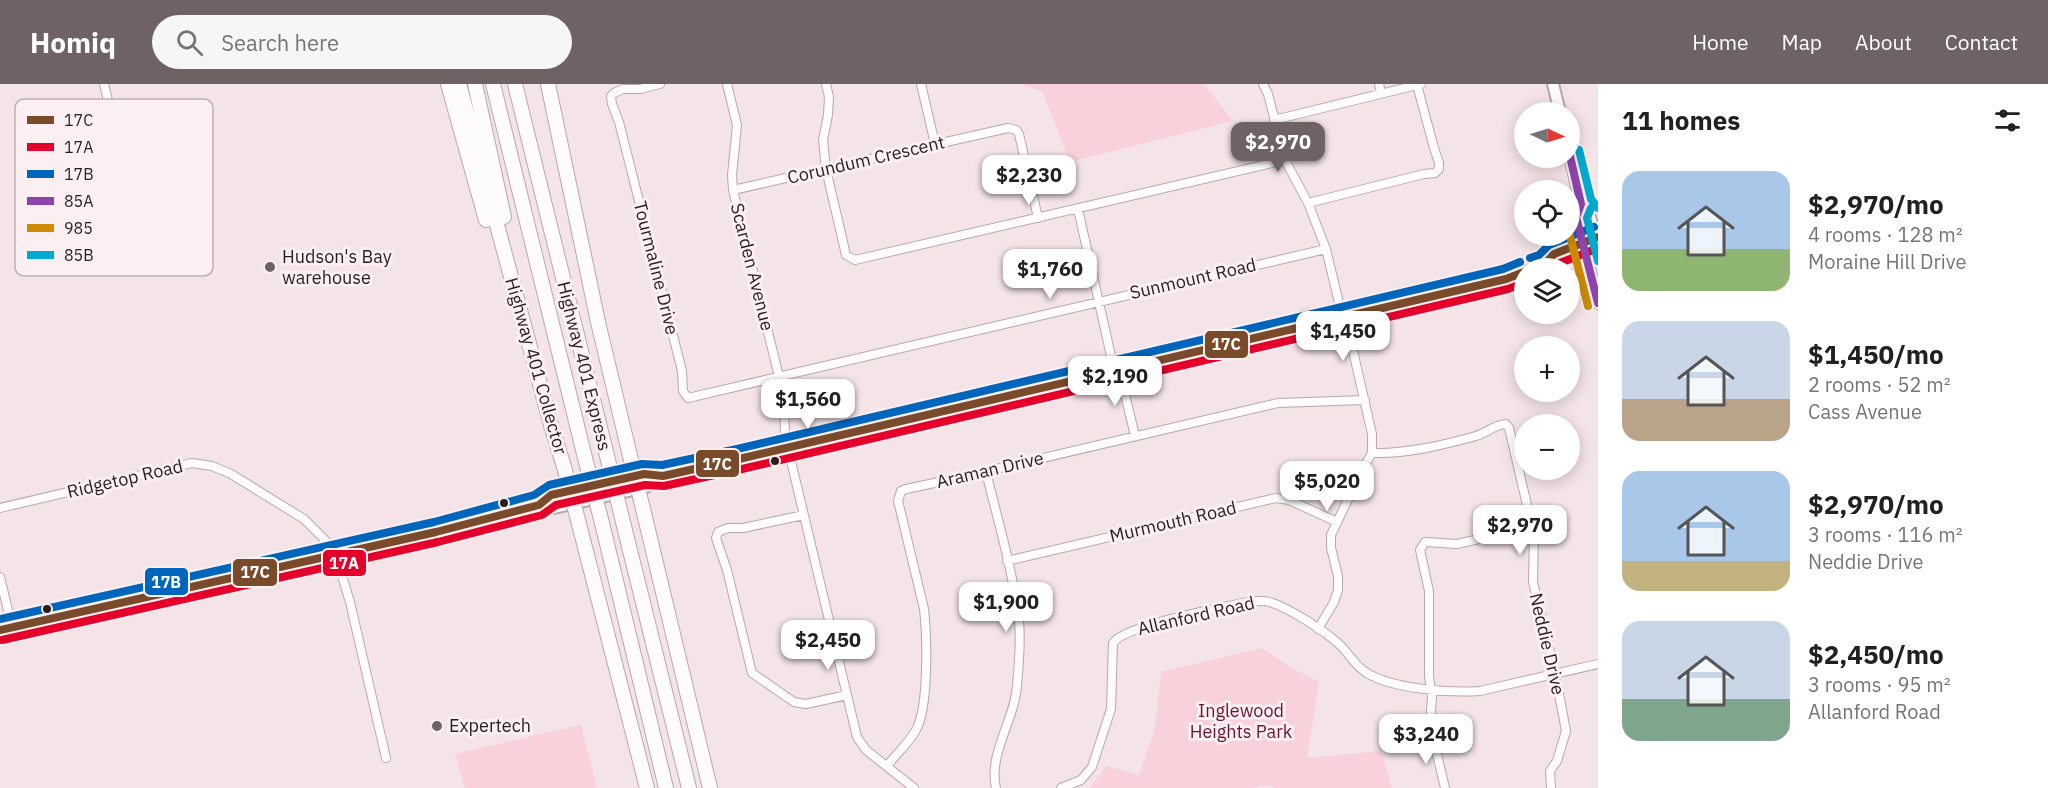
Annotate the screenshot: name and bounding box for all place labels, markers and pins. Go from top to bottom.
pin: $2,970 [1229,122,1327,173]
pin: $2,230 [980,155,1078,206]
place label: Hudson's Bay warehouse [282,245,392,289]
pin: $1,760 [1001,249,1099,300]
marker: Hudson's Bay warehouse [263,260,277,274]
pin: $1,450 [1294,311,1392,362]
pin: $2,190 [1066,356,1164,407]
pin: $1,560 [759,379,857,430]
unlabelled marker [769,455,781,467]
pin: $5,020 [1278,461,1376,512]
unlabelled marker [498,497,510,509]
pin: $2,970 [1471,505,1569,556]
pin: $1,900 [957,582,1055,633]
unlabelled marker [41,603,53,615]
pin: $2,450 [779,620,877,671]
place label: Expertech [449,714,531,737]
pin: $3,240 [1377,714,1475,765]
marker: Expertech [430,719,444,733]

